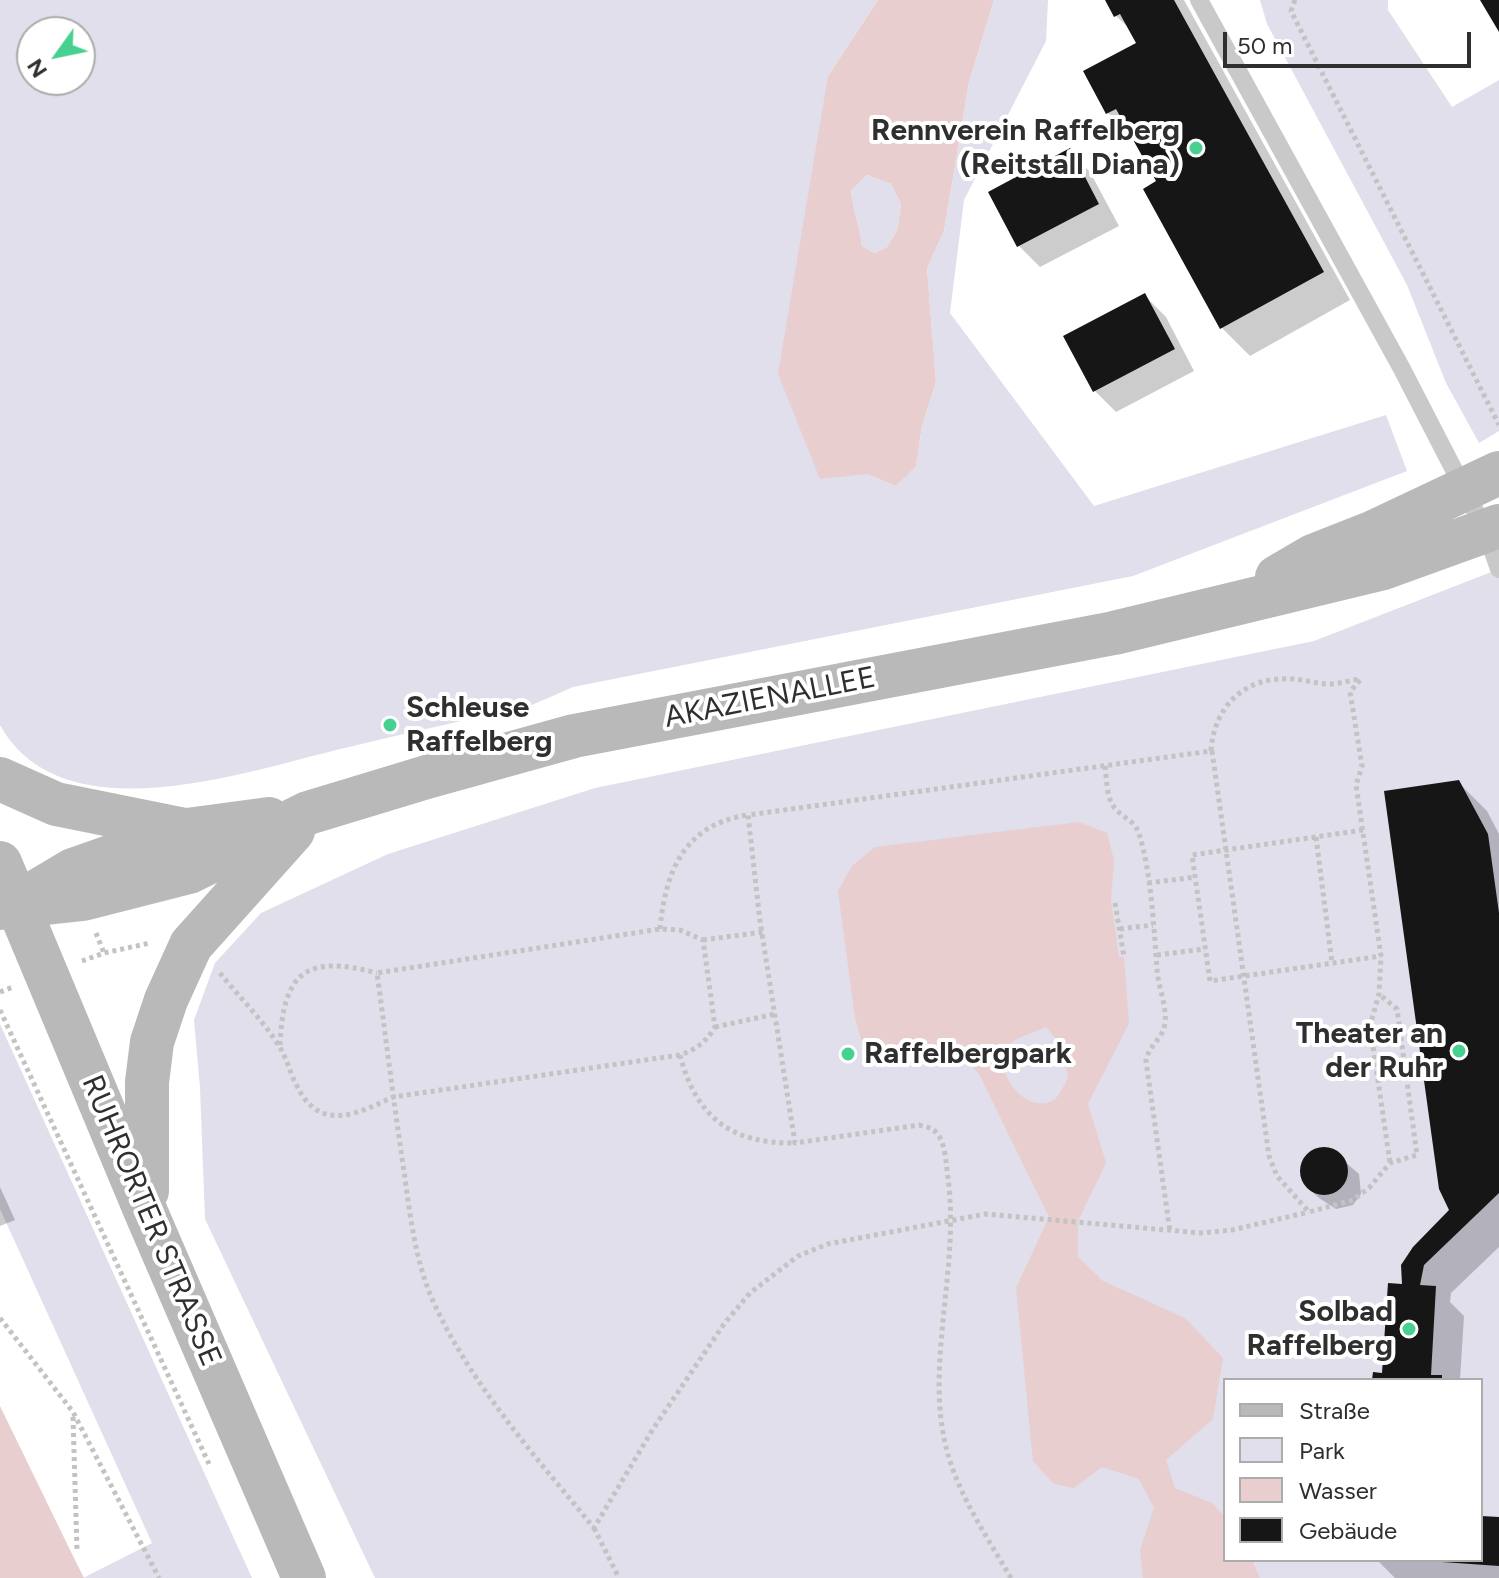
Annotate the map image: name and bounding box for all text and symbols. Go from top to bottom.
north arrow [16,16,96,96]
scale bar [1227,16,1475,66]
text: 50 m [1237,31,1293,60]
text: N [21,54,53,83]
place label: Rennverein Raffelberg (Reitstall Diana) [871,113,1180,184]
marker: Rennverein Raffelberg (Reitstall Diana) [1187,139,1205,157]
street label: AKAZIENALLEE [661,660,879,736]
place label: Schleuse Raffelberg [406,690,552,760]
marker: Schleuse Raffelberg [381,716,399,734]
place label: Theater an der Ruhr [1296,1016,1443,1086]
place label: Raffelbergpark [864,1036,1072,1072]
marker: Theater an der Ruhr [1450,1042,1468,1060]
marker: Raffelbergpark [839,1045,857,1063]
street label: RUHRORTER STRASSE [73,1070,229,1372]
place label: Solbad Raffelberg [1247,1294,1393,1364]
marker: Solbad Raffelberg [1400,1320,1418,1338]
legend [1223,1378,1483,1562]
text: Straße [1299,1396,1370,1425]
text: Park [1299,1436,1345,1465]
text: Wasser [1299,1476,1377,1505]
text: Gebäude [1299,1516,1397,1545]

